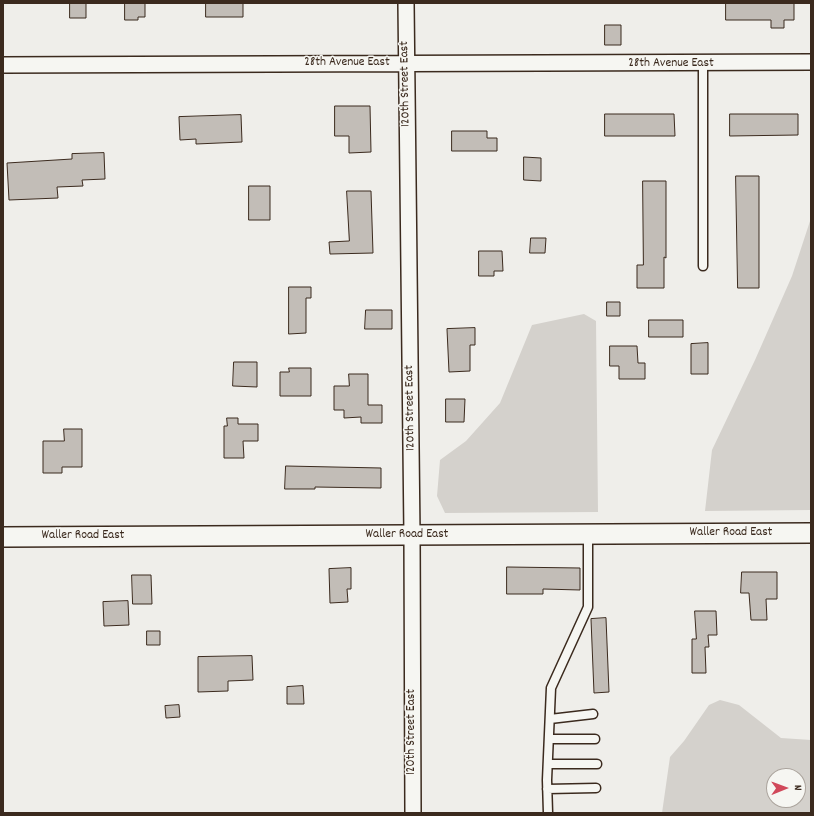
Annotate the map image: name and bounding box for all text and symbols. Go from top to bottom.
street label: 120th Street East [397,41,415,127]
street label: 28th Avenue East [304,55,390,71]
street label: 28th Avenue East [628,56,714,72]
street label: 120th Street East [402,365,420,451]
street label: Waller Road East [690,525,772,541]
street label: Waller Road East [366,527,448,543]
street label: Waller Road East [42,528,124,544]
street label: 120th Street East [404,689,420,775]
north arrow [766,768,806,808]
text: N [789,785,805,791]

